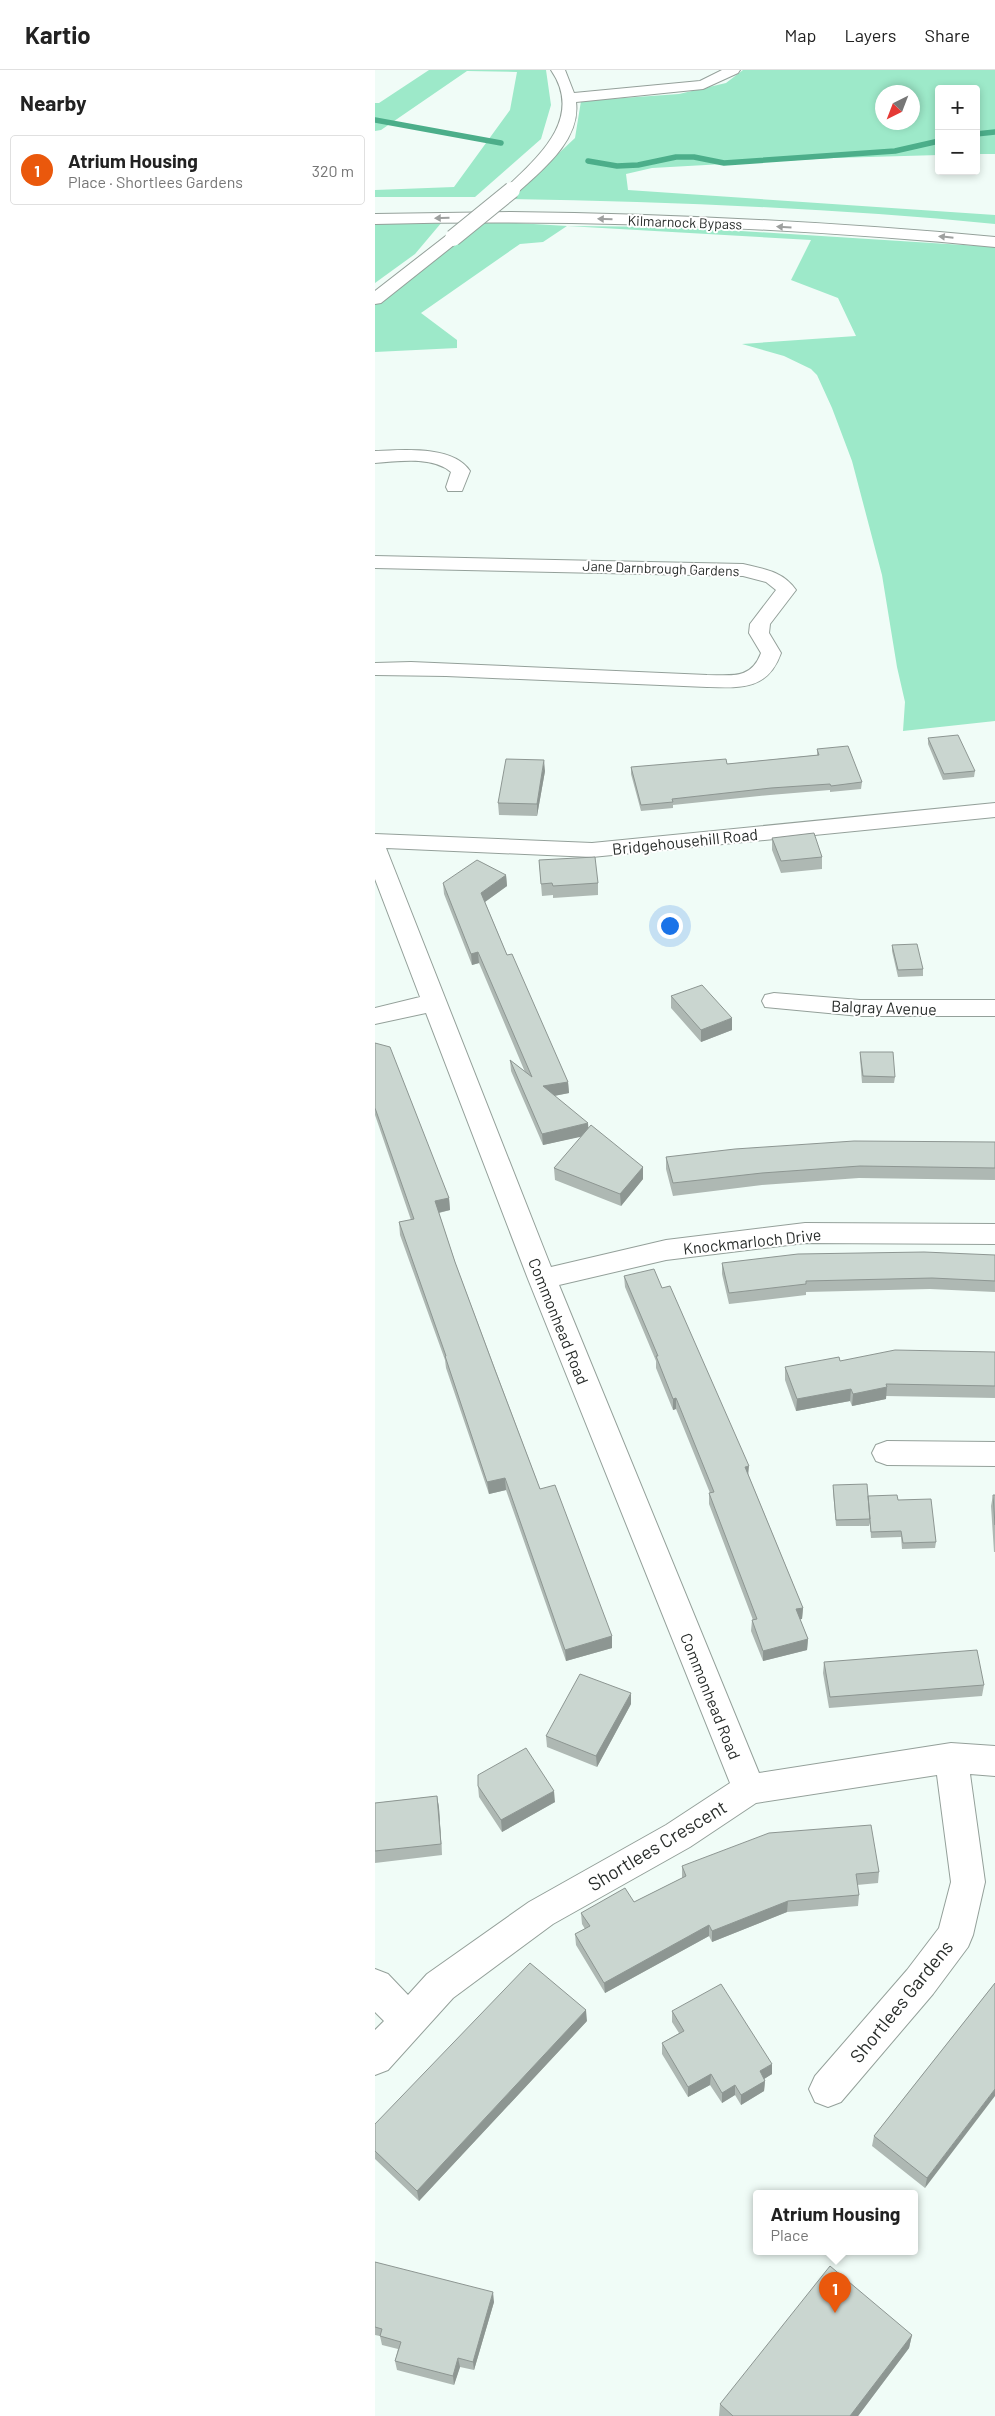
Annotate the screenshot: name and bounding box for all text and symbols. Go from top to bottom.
text: Kartio [25,20,91,49]
text: Map [784,24,816,46]
text: Layers [844,24,897,46]
text: Share [925,24,970,46]
north arrow [875,85,920,130]
map controls [935,85,980,175]
button: + [935,85,980,130]
text: Nearby [20,90,86,115]
button: − [935,130,980,175]
text: Atrium Housing [68,149,198,172]
text: 1 [34,161,40,180]
text: 320 m [312,161,354,180]
text: Place · Shortlees Gardens [68,172,243,191]
street label: Kilmarnock Bypass [627,212,743,233]
one-way arrow [434,214,450,222]
one-way arrow [596,215,612,223]
one-way arrow [776,222,792,230]
one-way arrow [938,233,954,241]
street label: Jane Darnbrough Gardens [582,557,740,579]
street label: Bridgehousehill Road [611,824,759,858]
your location [657,913,683,939]
street label: Balgray Avenue [831,996,937,1018]
street label: Knockmarloch Drive [682,1224,822,1258]
street label: Commonhead Road [525,1255,593,1387]
street label: Commonhead Road [677,1630,745,1762]
street label: Shortlees Crescent [584,1795,730,1895]
street label: Shortlees Gardens [845,1935,957,2067]
popup [753,2190,918,2255]
text: Atrium Housing [771,2202,900,2225]
text: Place [771,2225,809,2244]
pin: 1 [819,2272,851,2313]

